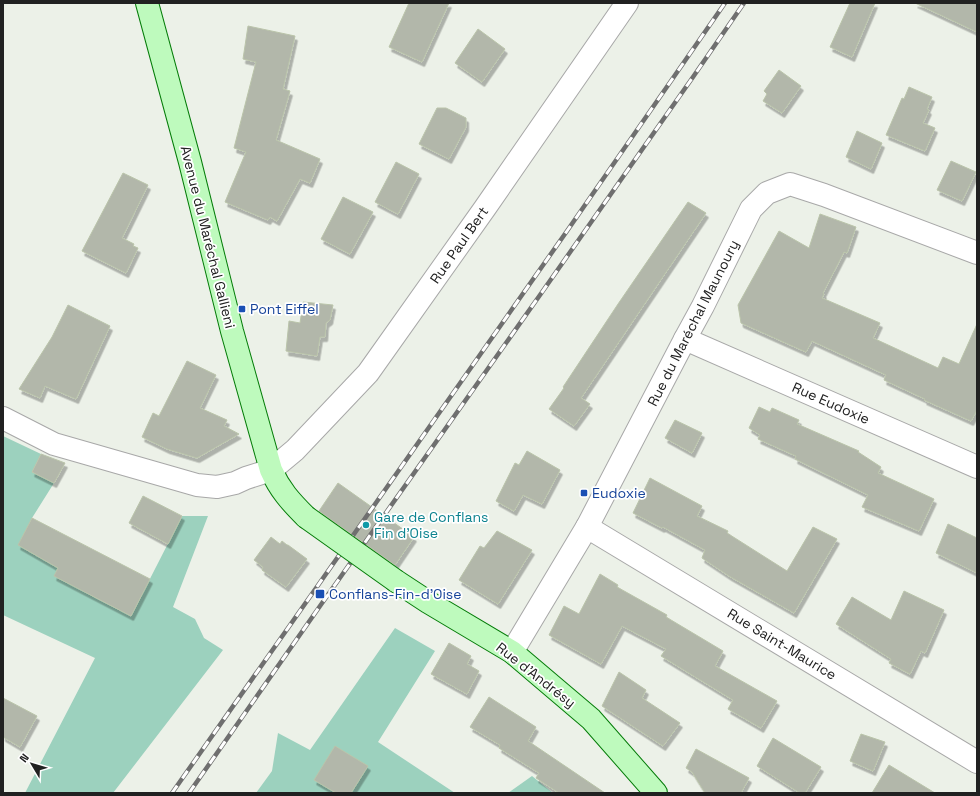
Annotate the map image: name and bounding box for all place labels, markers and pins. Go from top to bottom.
place label: Pont Eiffel [250,300,319,318]
marker: Pont Eiffel [237,304,247,314]
place label: Eudoxie [592,484,646,502]
marker: Eudoxie [579,488,589,498]
place label: Gare de Conflans Fin d'Oise [374,508,488,542]
marker: Gare de Conflans Fin d'Oise [361,520,371,530]
place label: Conflans-Fin-d'Oise [329,585,462,603]
marker: Conflans-Fin-d'Oise [314,588,326,600]

